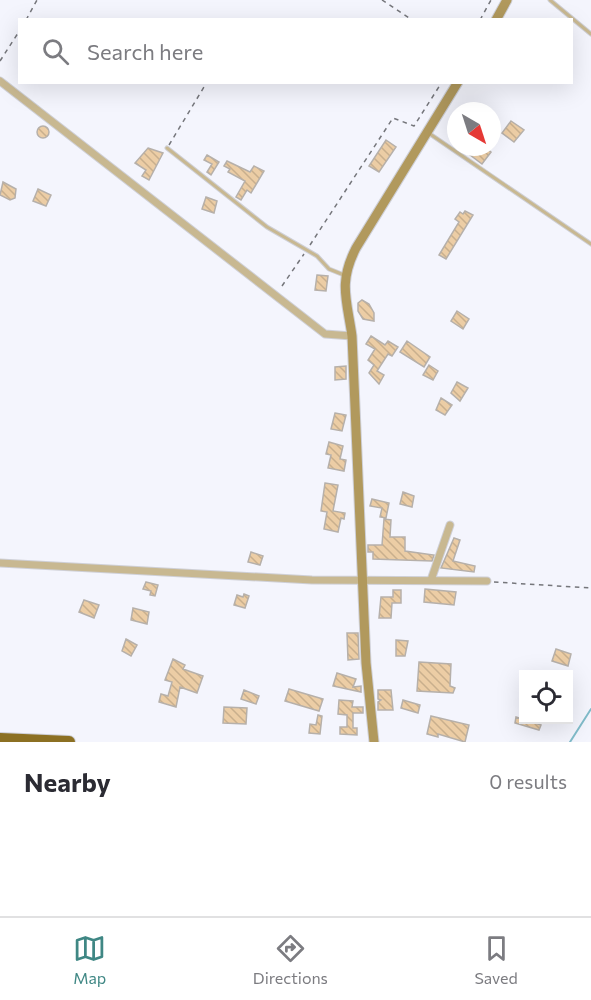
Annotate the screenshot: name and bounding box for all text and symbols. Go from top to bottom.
search box [18,18,573,84]
icon: search [39,35,72,68]
text: Search here [87,38,203,65]
north arrow [447,102,501,156]
map controls [519,670,573,724]
button: locate [519,670,573,724]
text: Nearby [24,766,111,797]
text: 0 results [489,769,567,793]
tab: Map [73,932,106,987]
tab: Directions [253,932,328,987]
tab: Saved [474,932,518,987]

